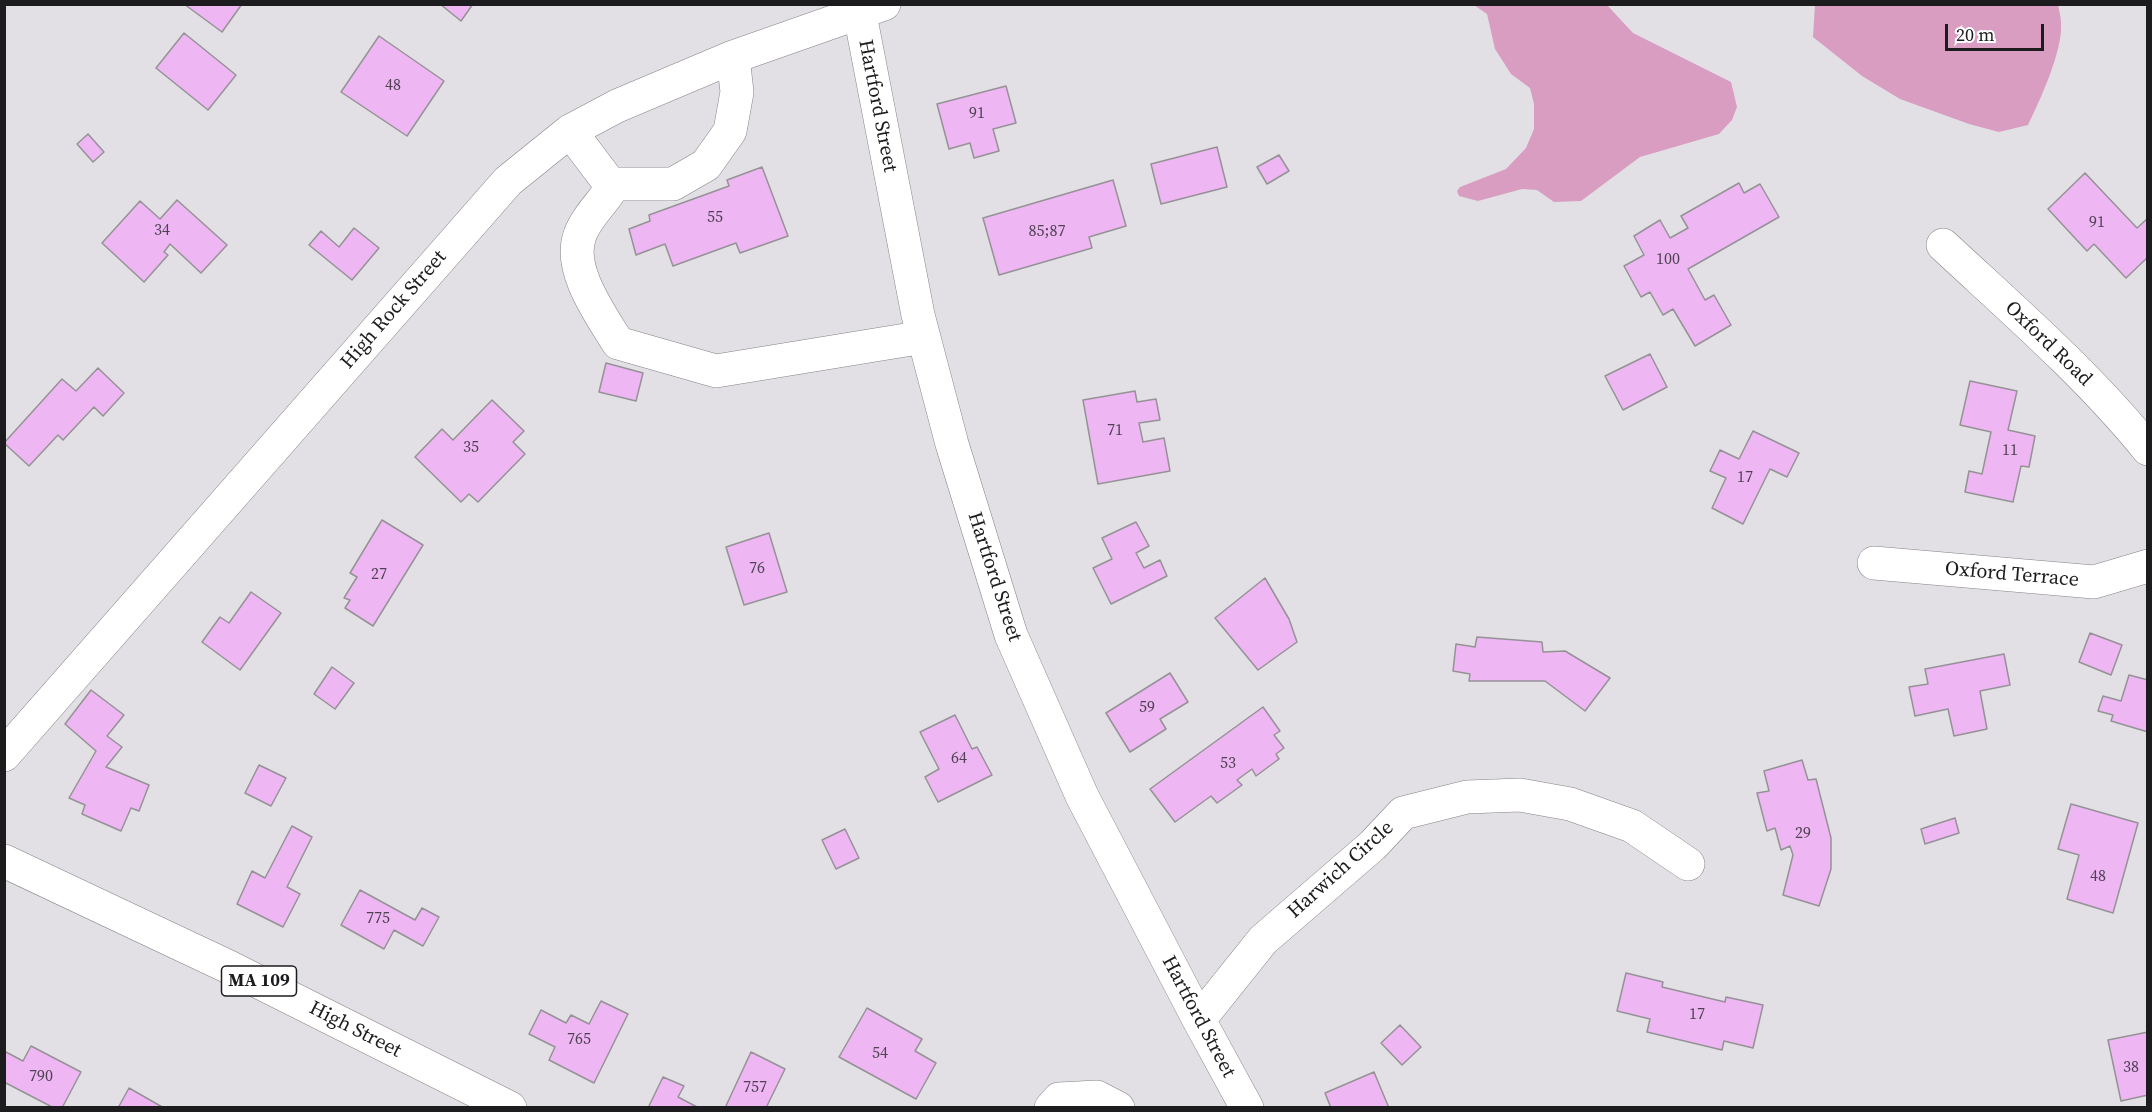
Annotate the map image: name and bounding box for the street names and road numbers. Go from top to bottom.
street label: Hartford Street [852,38,902,174]
street label: High Rock Street [336,246,452,374]
street label: Oxford Road [1999,296,2097,392]
street label: Hartford Street [962,509,1026,645]
street label: Oxford Terrace [1944,557,2080,593]
street label: Harwich Circle [1283,816,1399,924]
street label: Hartford Street [1156,952,1240,1082]
road number: MA 109 [222,966,296,996]
street label: High Street [305,997,405,1063]

